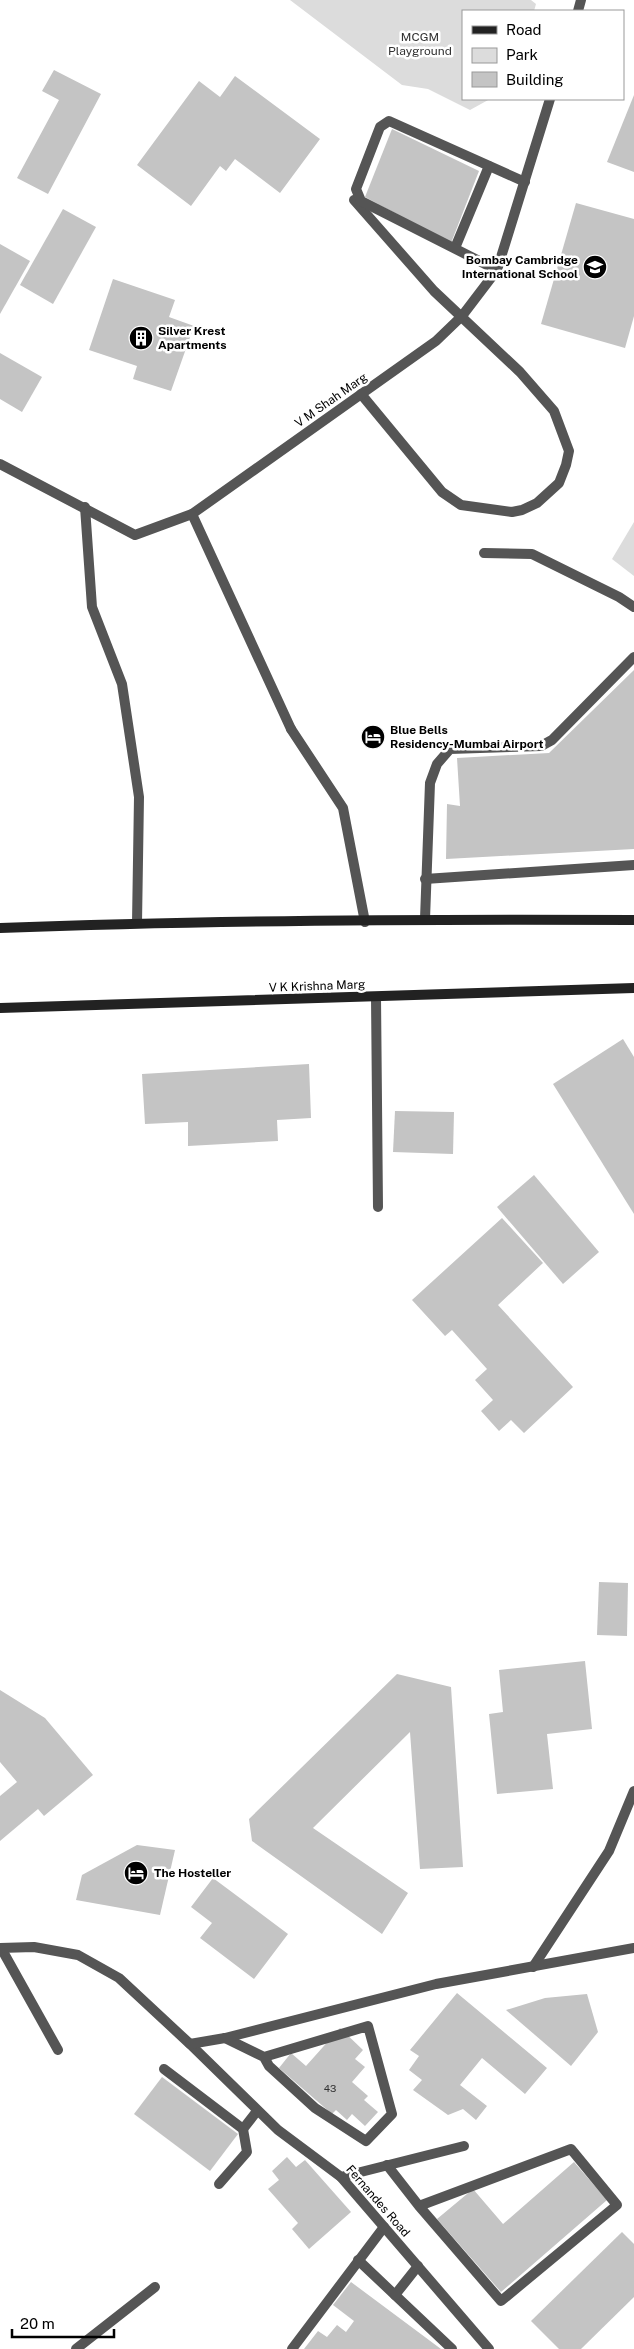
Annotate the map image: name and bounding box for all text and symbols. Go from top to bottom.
legend [462,10,624,100]
text: Road [506,21,542,38]
park label: MCGM Playground [388,30,452,58]
text: Park [506,46,538,63]
text: Building [506,71,564,88]
place label: Bombay Cambridge International School [462,253,578,281]
school or university icon: Bombay Cambridge International School [582,254,608,280]
place label: Silver Krest Apartments [158,324,227,352]
building icon: Silver Krest Apartments [128,325,154,351]
street label: V M Shah Marg [292,370,370,430]
place label: Blue Bells Residency-Mumbai Airport [390,723,544,751]
hotel icon: Blue Bells Residency-Mumbai Airport [360,724,386,750]
street label: V K Krishna Marg [268,977,366,995]
hotel icon: The Hosteller [123,1860,149,1886]
place label: The Hosteller [154,1866,231,1880]
house number: 43 [324,2082,336,2094]
street label: Fernandes Road [343,2162,413,2240]
scale bar [12,2306,115,2338]
text: 20 m [20,2315,55,2332]

